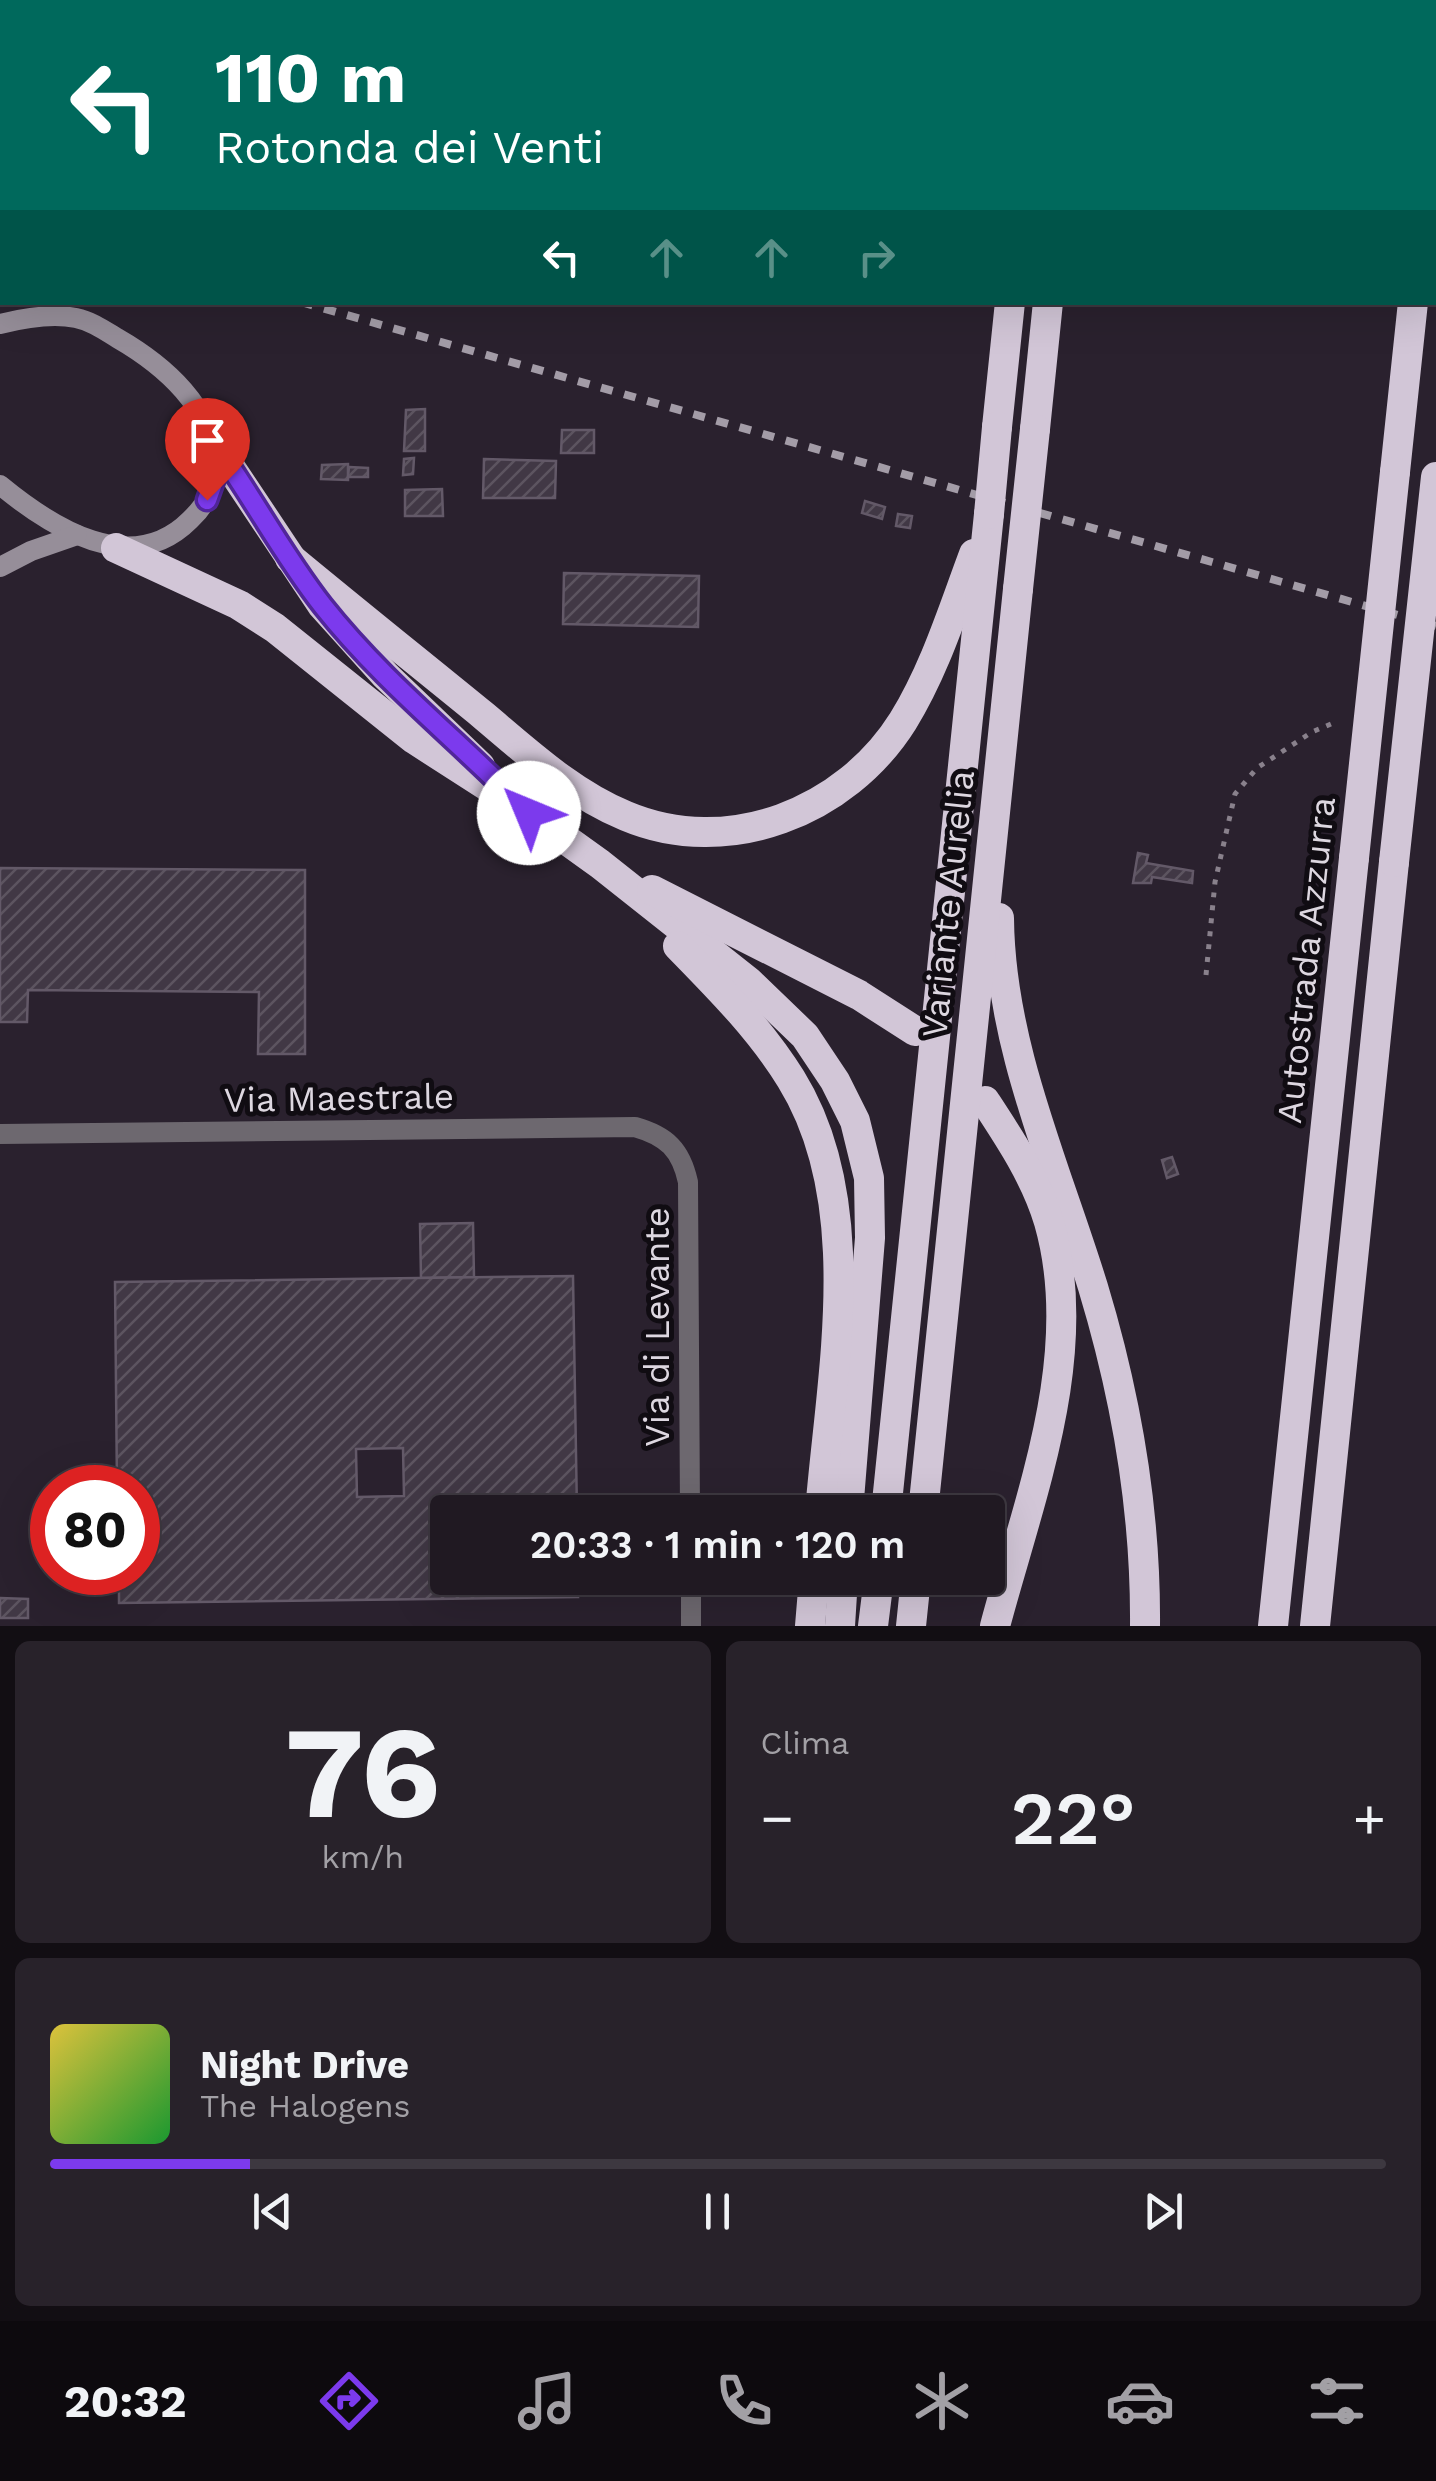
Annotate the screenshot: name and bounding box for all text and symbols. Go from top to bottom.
text: 110 m [215,37,406,119]
icon: left [50,40,180,170]
text: Rotonda dei Venti [215,121,604,174]
icon: left [534,230,589,285]
icon: ahead [639,230,694,285]
icon: ahead [744,230,799,285]
icon: right [849,230,904,285]
pin [165,398,250,501]
icon: arrive [180,413,235,468]
position arrow [477,761,581,865]
street label: Variante Aurelia [913,768,983,1040]
street label: Autostrada Azzurra [1268,795,1344,1125]
street label: Via Maestrale [224,1075,454,1121]
street label: Via di Levante [636,1207,678,1447]
speed limit sign: 80 [30,1465,160,1595]
text: 20:33 · 1 min · 120 m [530,1523,905,1567]
text: 76 [285,1696,441,1849]
text: Clima [761,1724,849,1762]
text: 22° [1011,1774,1136,1862]
text: − [761,1786,794,1850]
text: + [1353,1786,1386,1850]
text: km/h [322,1838,404,1876]
text: Night Drive [200,2043,409,2087]
text: The Halogens [200,2087,410,2125]
icon: previous [245,2184,300,2239]
icon: pause [690,2184,745,2239]
icon: next [1136,2184,1191,2239]
icon: directions [314,2366,384,2436]
icon: music [512,2366,582,2436]
icon: phone [709,2366,779,2436]
icon: climate [907,2366,977,2436]
icon: car [1105,2366,1175,2436]
icon: filters [1302,2366,1372,2436]
text: 20:32 [64,2375,187,2428]

